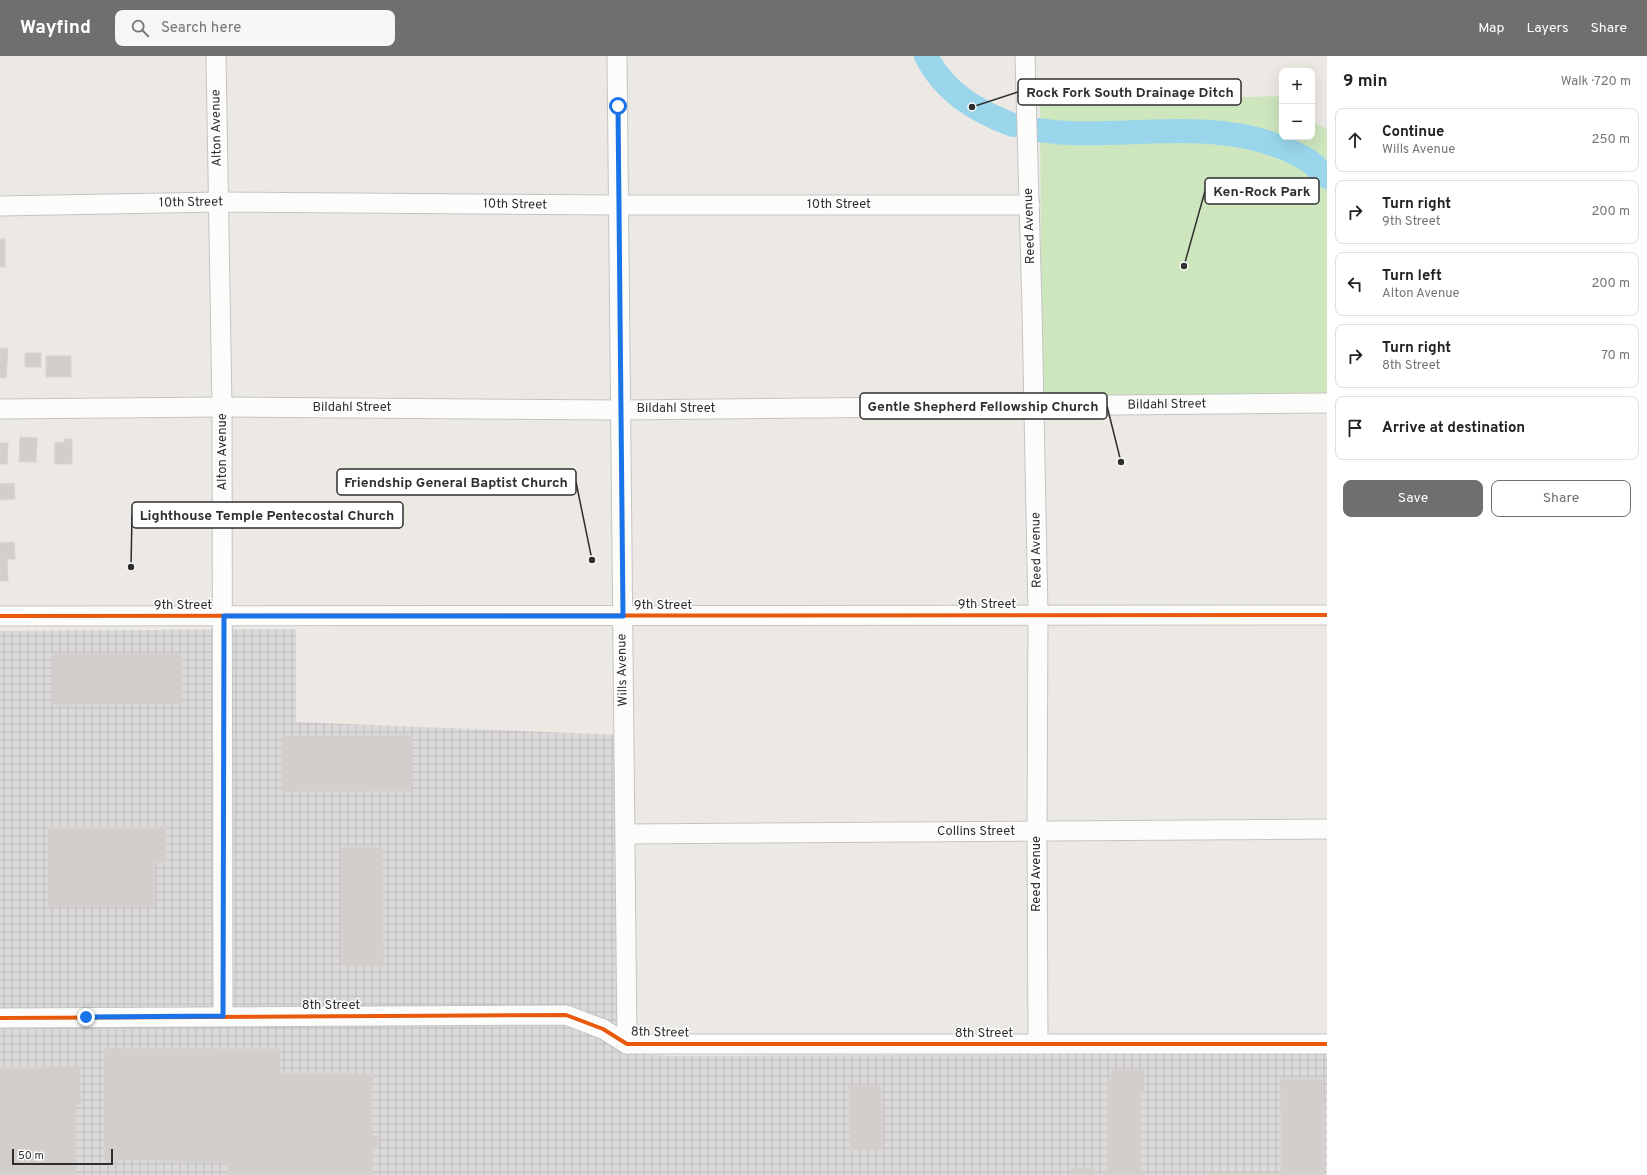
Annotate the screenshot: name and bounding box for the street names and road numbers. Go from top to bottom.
street label: Alton Avenue [208,89,226,167]
street label: Reed Avenue [1021,188,1039,264]
street label: 10th Street [159,194,223,212]
street label: 10th Street [483,196,547,214]
street label: 10th Street [807,197,871,213]
street label: Bildahl Street [1127,396,1207,414]
street label: Bildahl Street [313,400,392,416]
street label: Bildahl Street [637,401,716,417]
street label: Alton Avenue [215,413,231,491]
street label: Reed Avenue [1028,512,1046,588]
street label: 9th Street [958,597,1016,613]
street label: 9th Street [154,598,212,614]
street label: 9th Street [634,598,692,614]
street label: Wills Avenue [614,633,632,707]
street label: Collins Street [937,824,1015,840]
street label: Reed Avenue [1029,836,1045,912]
street label: 8th Street [302,998,360,1014]
street label: 8th Street [631,1024,689,1042]
street label: 8th Street [955,1026,1013,1042]

